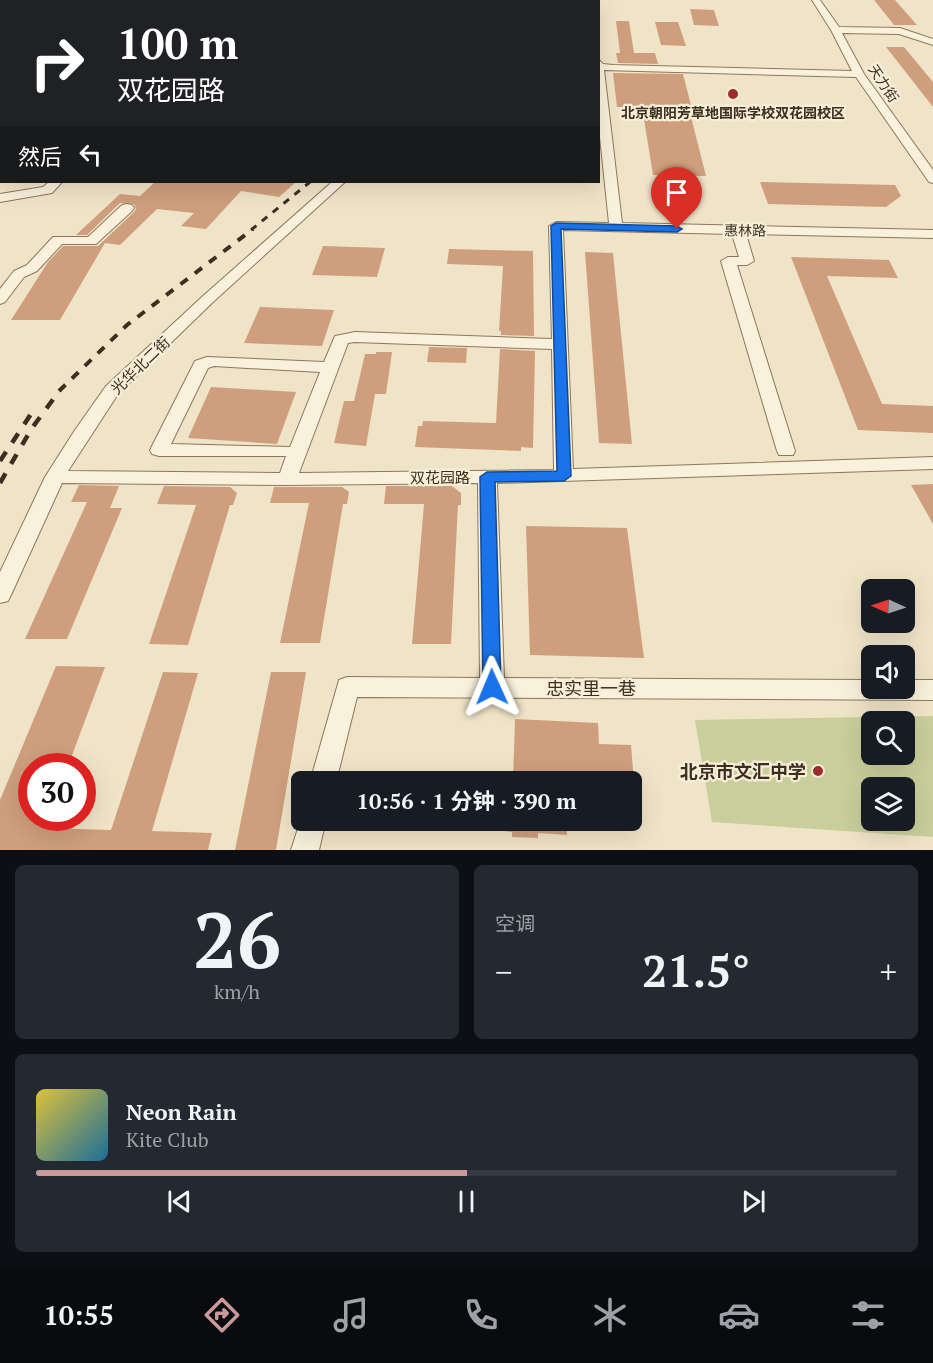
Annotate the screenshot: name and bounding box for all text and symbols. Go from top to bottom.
text: 100 m [117,15,238,71]
icon: right [18,24,96,102]
street label: 天力街 [864,60,904,106]
text: 双花园路 [117,72,225,108]
marker: 北京朝阳芳草地国际学校双花园校区 [726,87,740,101]
place label: 北京朝阳芳草地国际学校双花园校区 [621,103,845,122]
icon: left [74,138,107,171]
text: 然后 [18,142,62,171]
pin [651,167,702,229]
icon: arrive [660,176,693,209]
street label: 惠林路 [724,220,766,240]
street label: 光华北二街 [106,332,174,398]
street label: 双花园路 [410,467,470,487]
north arrow [861,579,915,633]
map controls [861,579,915,831]
button: sound [861,645,915,699]
position arrow [460,655,524,719]
street label: 忠实里一巷 [546,676,636,700]
button: search [861,711,915,765]
speed limit sign: 30 [18,753,96,831]
place label: 北京市文汇中学 [680,759,806,783]
marker: 北京市文汇中学 [811,764,825,778]
button: layers [861,777,915,831]
text: 10:56 · 1 分钟 · 390 m [357,786,576,815]
text: 26 [193,887,281,990]
text: 空调 [495,910,535,937]
text: 21.5° [642,940,750,1000]
text: − [495,950,513,993]
text: + [879,950,897,993]
text: km/h [214,978,260,1005]
text: Neon Rain [126,1097,237,1126]
text: Kite Club [126,1126,209,1153]
icon: previous [163,1185,196,1218]
icon: pause [450,1185,483,1218]
icon: next [737,1185,770,1218]
icon: directions [201,1294,243,1336]
icon: music [330,1294,372,1336]
icon: phone [460,1294,502,1336]
icon: climate [589,1294,631,1336]
icon: car [718,1294,760,1336]
icon: filters [847,1294,889,1336]
text: 10:55 [44,1297,114,1333]

